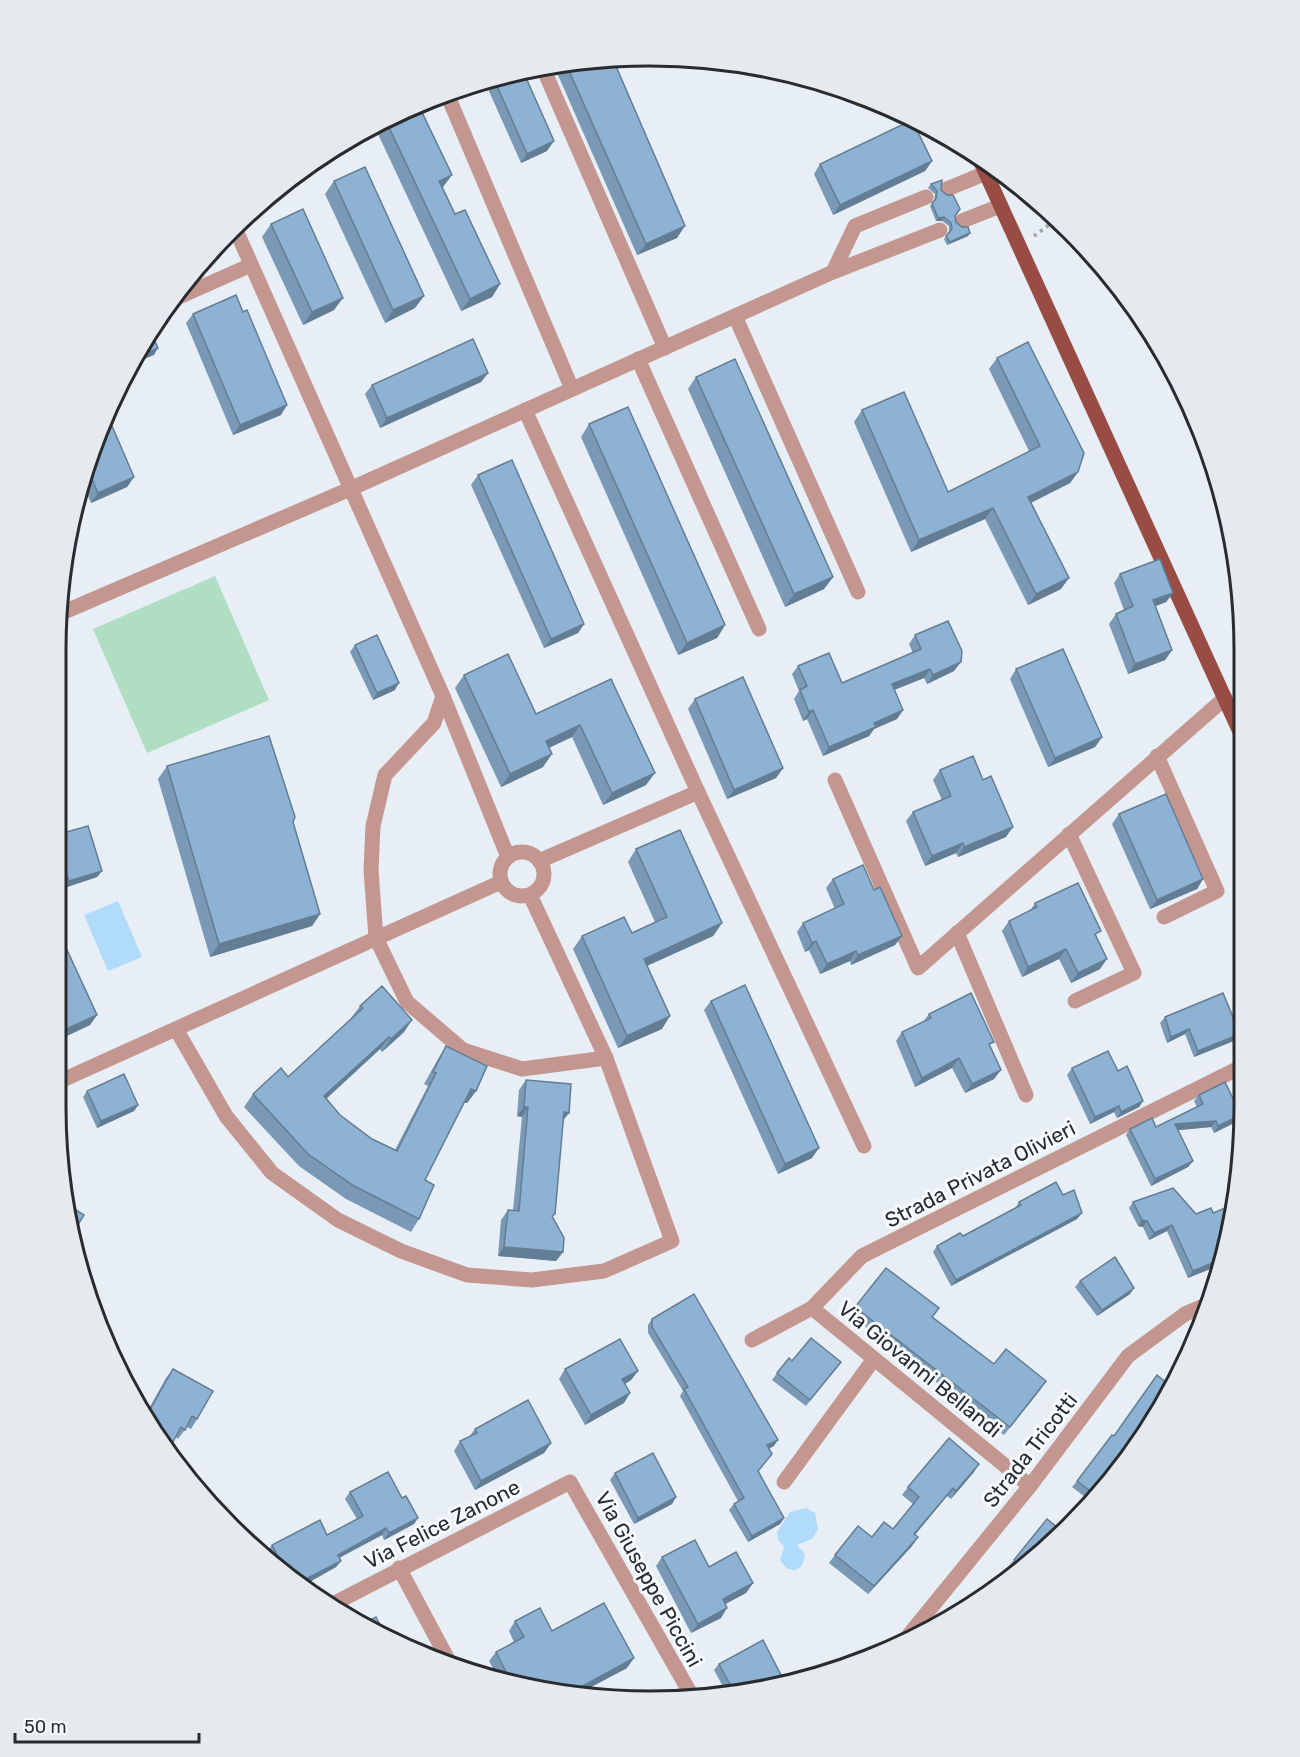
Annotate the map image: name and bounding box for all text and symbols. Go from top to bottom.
street label: Strada Privata Olivieri [881,1115,1079,1233]
street label: Via Giovanni Bellandi [833,1295,1007,1443]
street label: Strada Tricotti [978,1388,1082,1512]
street label: Via Felice Zanone [360,1474,524,1574]
street label: Via Giuseppe Piccini [590,1487,708,1671]
scale bar [15,1706,200,1744]
text: 50 m [24,1716,67,1738]

